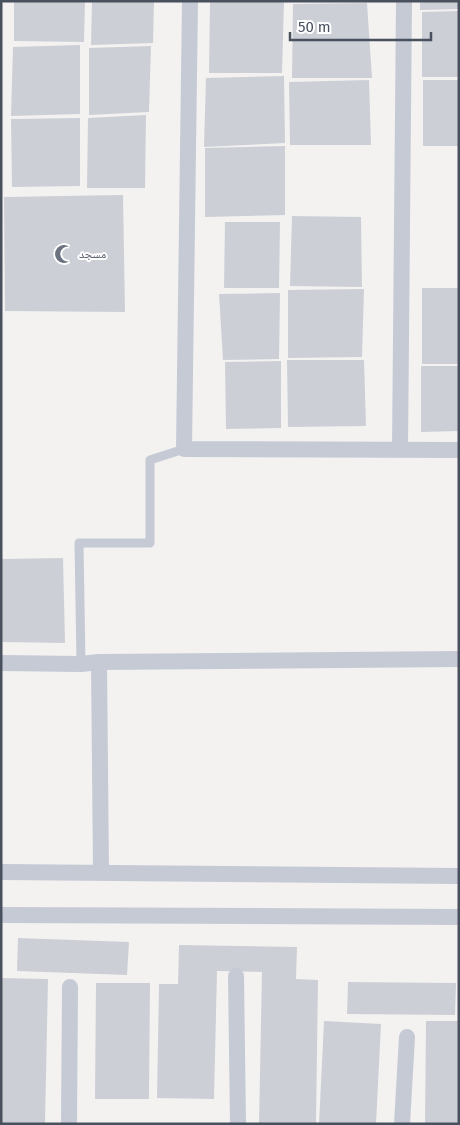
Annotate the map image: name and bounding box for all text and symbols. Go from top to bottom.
scale bar [290,10,431,42]
text: 50 m [298,18,331,36]
mosque icon: مسجد [53,243,75,265]
place label: مسجد [79,247,106,261]

